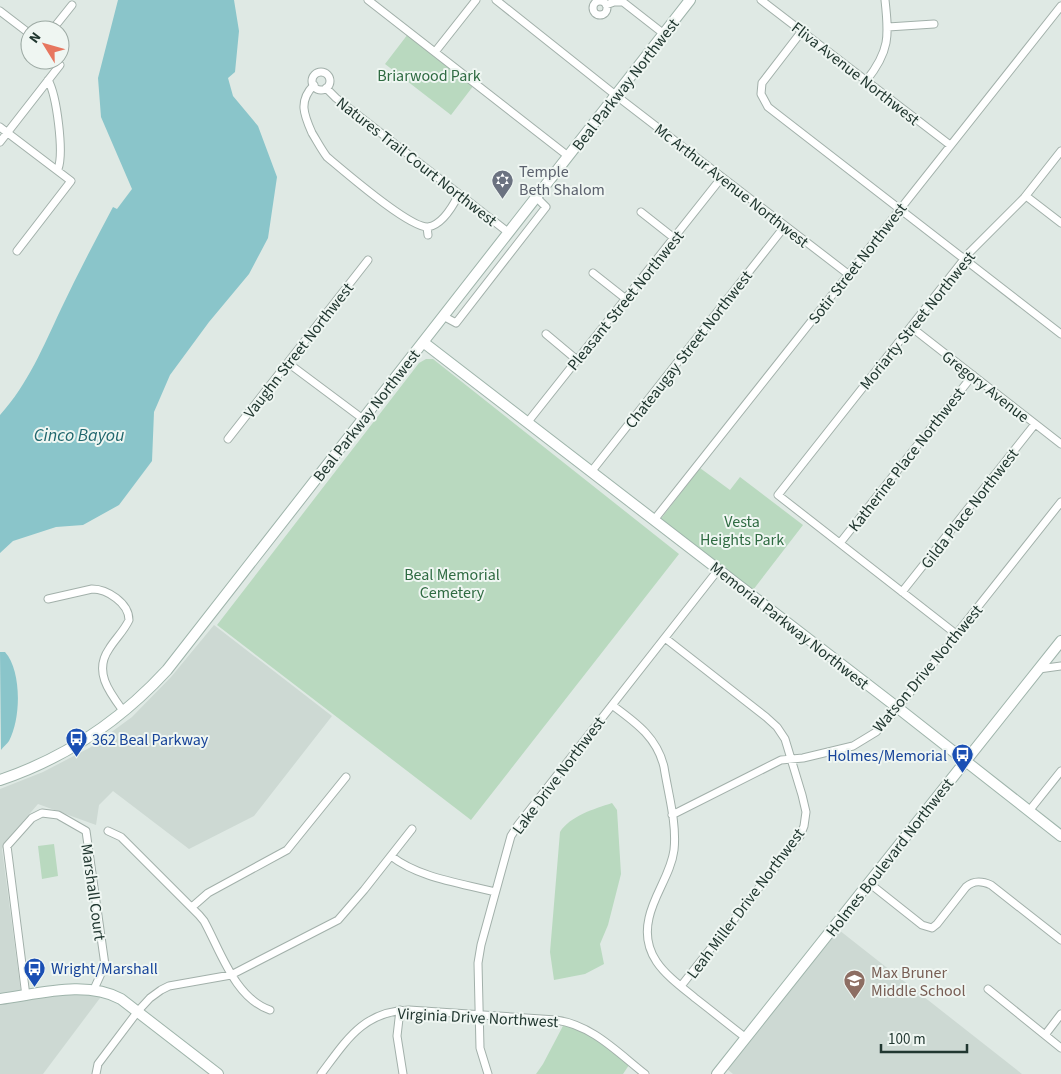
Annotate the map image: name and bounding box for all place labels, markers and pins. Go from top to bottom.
place label: Temple Beth Shalom [519,161,605,201]
synagogue icon: Temple Beth Shalom [491,168,515,199]
bus stop icon: 362 Beal Parkway [64,727,88,758]
place label: 362 Beal Parkway [92,729,209,751]
bus stop icon: Holmes/Memorial [951,743,975,774]
place label: Holmes/Memorial [827,745,947,767]
bus stop icon: Wright/Marshall [23,956,47,987]
place label: Wright/Marshall [51,958,158,980]
place label: Max Bruner Middle School [871,962,966,1002]
school or university icon: Max Bruner Middle School [843,969,867,1000]

